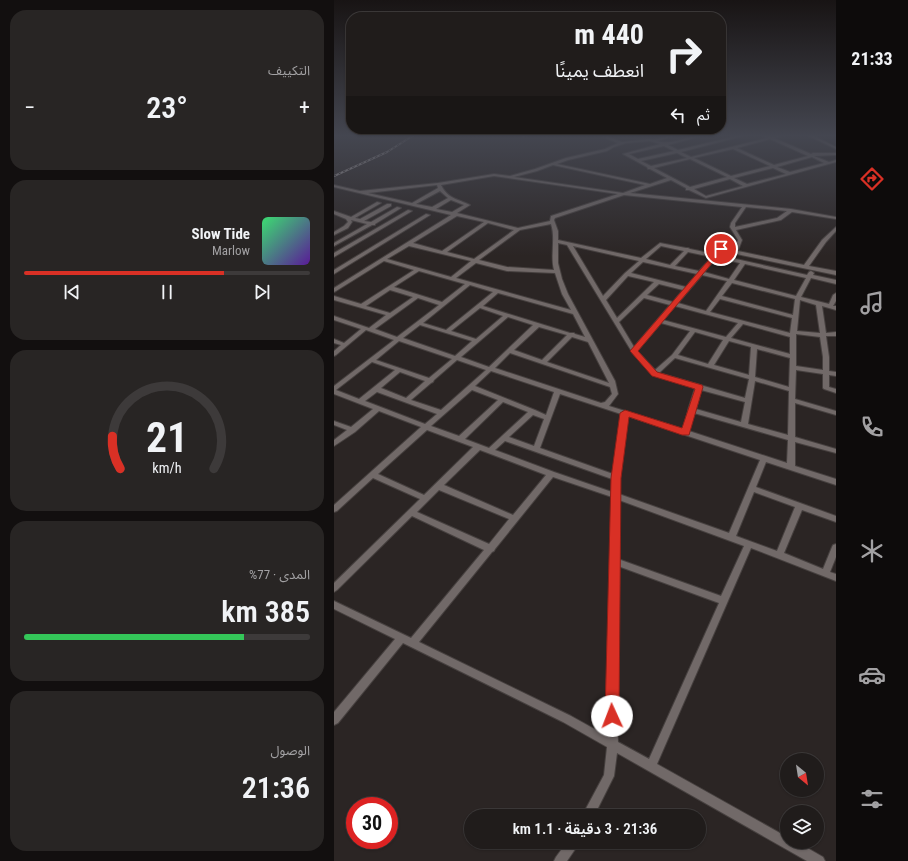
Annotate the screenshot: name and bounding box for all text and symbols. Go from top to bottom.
text: 440 m [574,18,644,51]
icon: right [658,28,710,80]
text: 21:33 [851,48,893,69]
text: انعطف يمينًا [555,60,644,81]
text: التكييف [268,63,310,78]
text: 23° [146,90,188,125]
text: − [24,95,35,120]
text: + [299,95,310,120]
icon: left [667,104,689,126]
text: ثم [697,106,710,124]
icon: directions [858,165,886,193]
text: Slow Tide [192,225,250,243]
pin [704,232,738,266]
icon: arrive [710,238,732,260]
text: Marlow [212,243,250,258]
icon: previous [61,281,83,303]
icon: pause [156,281,178,303]
icon: next [251,281,273,303]
icon: music [858,289,886,317]
text: 21 [146,412,188,461]
icon: phone [858,413,886,441]
text: km/h [152,459,182,475]
icon: climate [858,537,886,565]
text: المدى · 77% [249,567,310,582]
text: 385 km [221,594,310,629]
icon: car [858,661,886,689]
position arrow [591,695,633,737]
text: الوصول [270,743,310,758]
north arrow [780,753,824,797]
map controls [780,753,824,849]
text: 21:36 [242,770,310,805]
icon: filters [858,785,886,813]
speed limit sign: 30 [346,797,398,849]
button: layers [780,805,824,849]
text: 21:36 · 3 دقيقة · 1.1 km [513,820,657,838]

